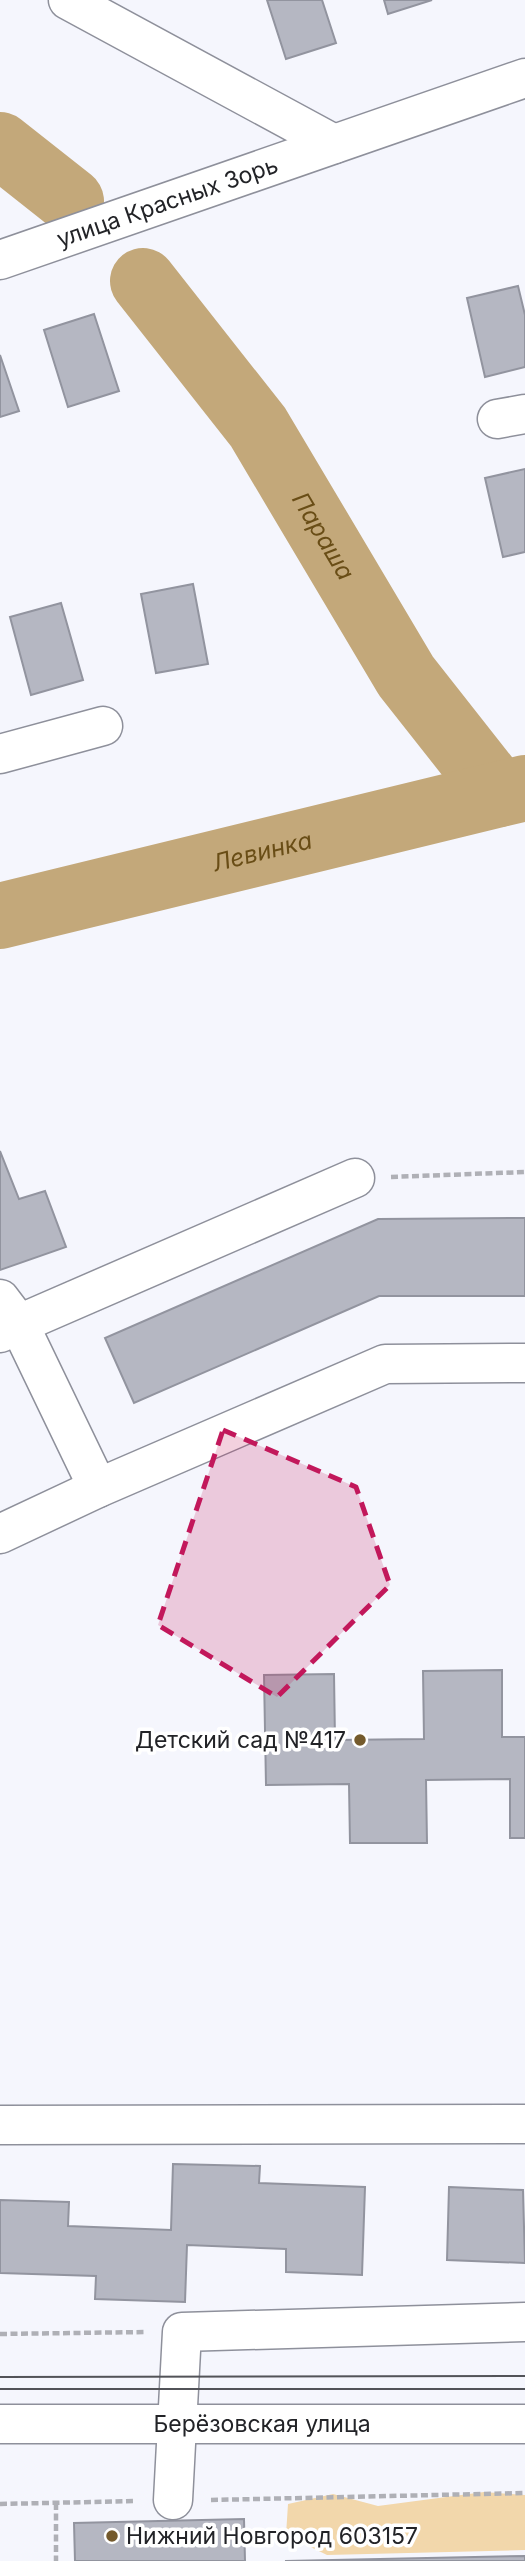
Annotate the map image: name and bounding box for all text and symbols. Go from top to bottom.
street label: улица Красных Зорь [53,151,282,253]
water label: Параша [286,487,361,585]
water label: Левинка [209,825,315,878]
place label: Детский сад №417 [135,1726,346,1754]
marker: Детский сад №417 [352,1732,368,1748]
street label: Берёзовская улица [153,2410,371,2438]
place label: Нижний Новгород 603157 [126,2522,418,2550]
marker: Нижний Новгород 603157 [104,2528,120,2544]

